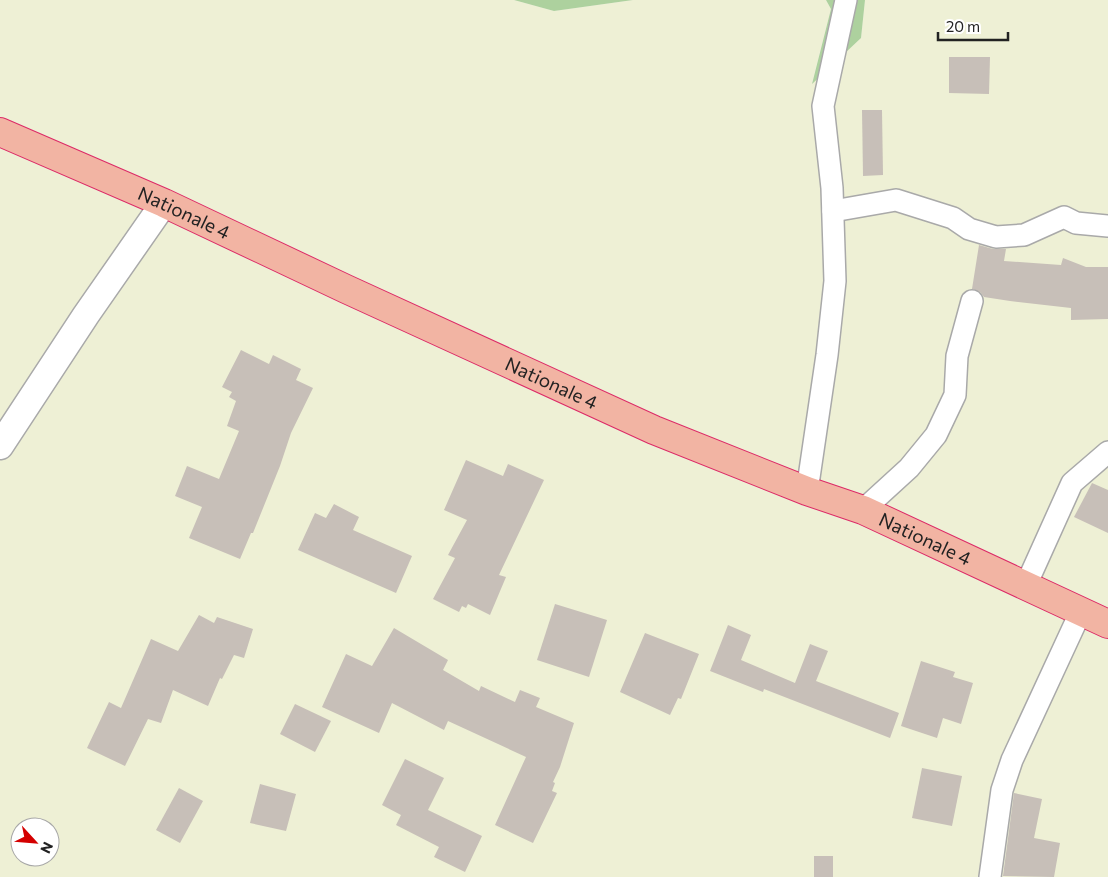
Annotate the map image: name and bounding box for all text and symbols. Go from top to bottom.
scale bar [938,10,1008,42]
text: 20 m [946,17,980,35]
street label: Nationale 4 [135,181,234,244]
street label: Nationale 4 [502,352,602,414]
street label: Nationale 4 [875,507,975,570]
north arrow [10,817,60,867]
text: N [37,839,57,856]

